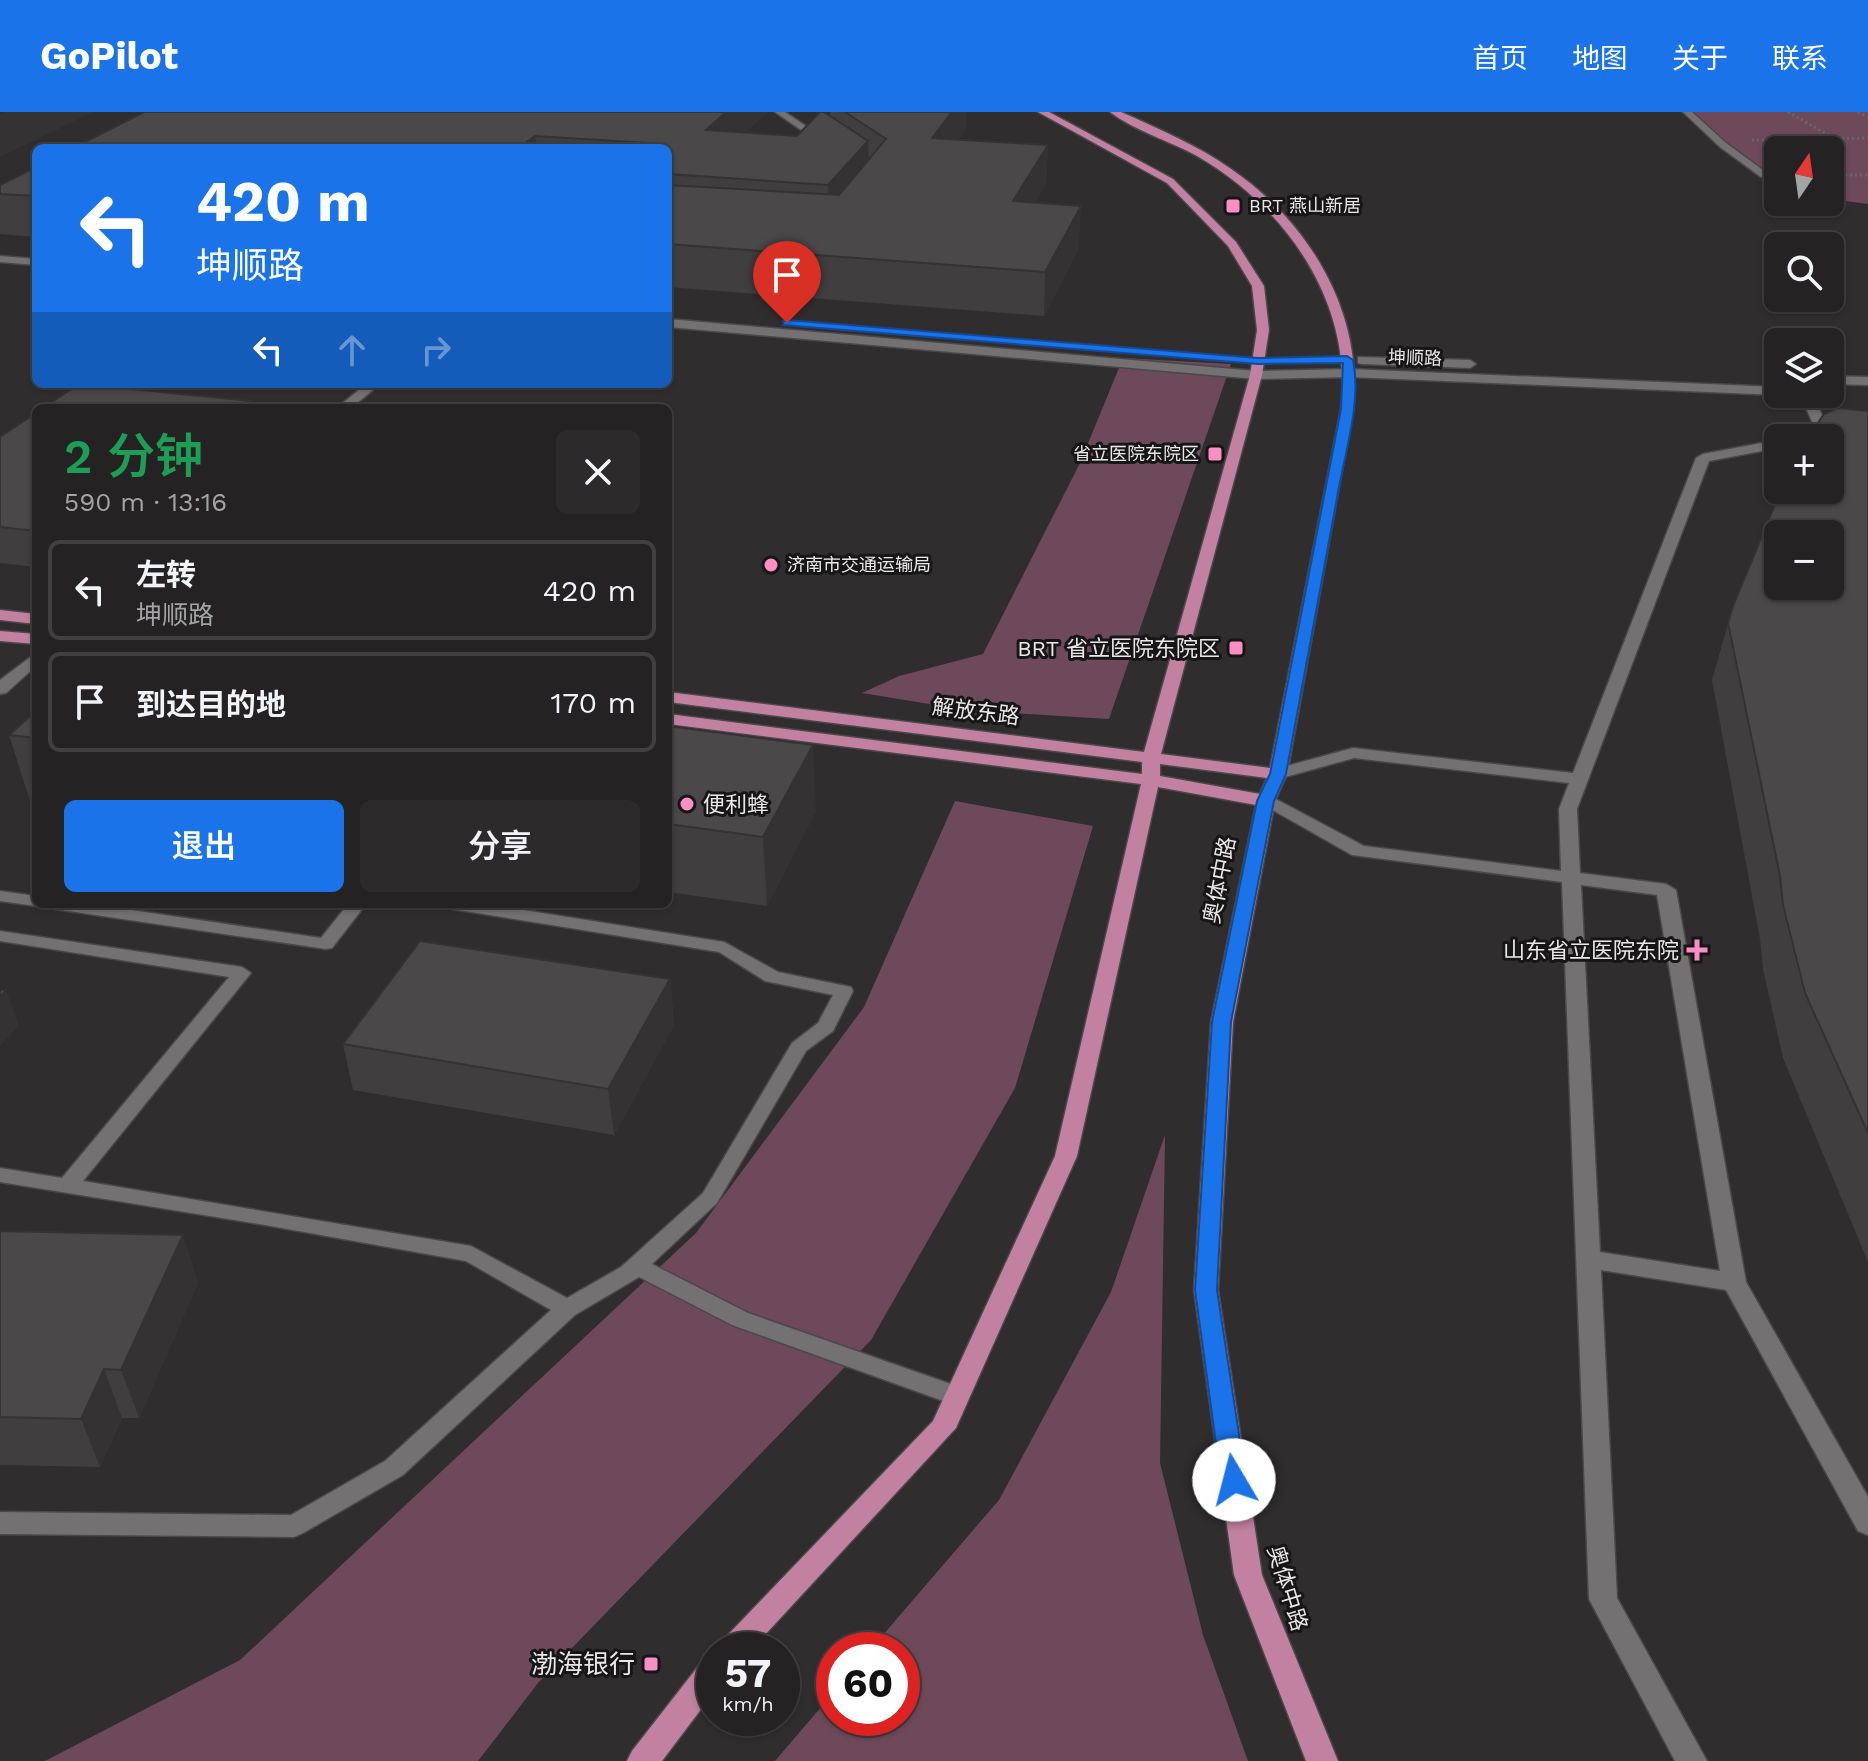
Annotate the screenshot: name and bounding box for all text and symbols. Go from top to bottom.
text: GoPilot [40,34,178,78]
text: 首页 [1472,42,1528,75]
text: 地图 [1572,42,1628,75]
text: 关于 [1672,42,1728,75]
text: 联系 [1772,42,1828,75]
north arrow [1764,136,1844,216]
map controls [1764,136,1844,600]
text: 420 m [196,169,370,235]
icon: left [64,176,168,280]
place label: BRT 燕山新居 [1249,195,1361,216]
marker: BRT 燕山新居 [1224,197,1242,215]
button: search [1764,232,1844,312]
pin [753,241,821,323]
text: 坤顺路 [196,245,304,287]
icon: arrive [765,253,809,297]
icon: left [246,328,290,372]
icon: ahead [330,328,374,372]
icon: right [414,328,458,372]
button: layers [1764,328,1844,408]
street label: 坤顺路 [1388,346,1442,369]
button: + [1764,424,1844,504]
text: 2 分钟 [64,428,203,485]
button: close [556,430,640,514]
place label: 省立医院东院区 [1073,443,1199,464]
marker: 省立医院东院区 [1206,445,1224,463]
text: 590 m · 13:16 [64,487,227,517]
button: − [1764,520,1844,600]
place label: 济南市交通运输局 [787,554,931,575]
marker: 济南市交通运输局 [762,556,780,574]
text: 左转 [136,557,196,592]
icon: left [68,568,112,612]
text: 420 m [543,573,636,608]
text: 坤顺路 [136,600,214,630]
place label: BRT 省立医院东院区 [1017,636,1220,661]
marker: BRT 省立医院东院区 [1227,639,1245,657]
icon: arrive [68,680,112,724]
text: 170 m [551,685,636,720]
text: 到达目的地 [136,687,286,722]
street label: 解放东路 [931,694,1021,729]
place label: 便利蜂 [703,792,769,817]
marker: 便利蜂 [678,795,696,813]
button: 退出 [64,800,344,892]
button: 分享 [360,800,640,892]
street label: 奥体中路 [1199,835,1240,926]
place label: 山东省立医院东院 [1503,938,1679,963]
marker: 山东省立医院东院 [1686,939,1708,961]
position arrow [1192,1438,1276,1522]
street label: 奥体中路 [1263,1542,1312,1634]
speed limit sign: 60 [816,1632,920,1736]
place label: 渤海银行 [531,1649,635,1679]
text: 57 [725,1650,771,1697]
marker: 渤海银行 [642,1655,660,1673]
text: km/h [722,1692,774,1716]

